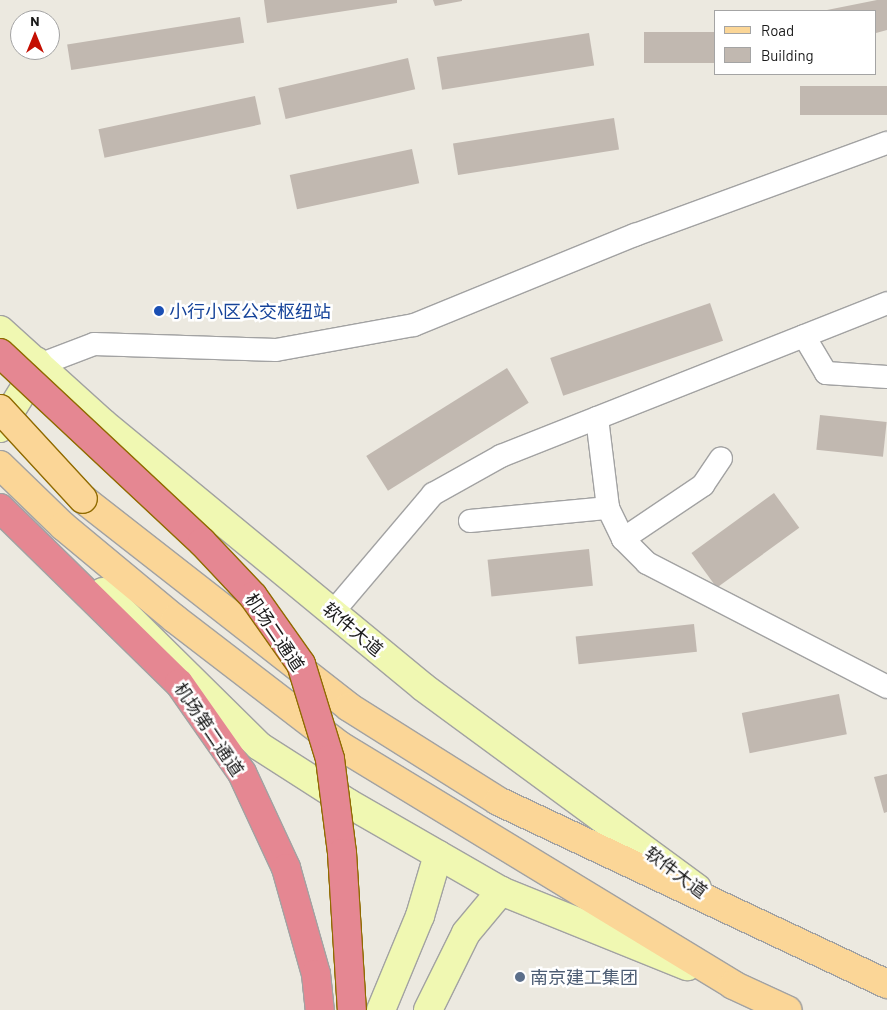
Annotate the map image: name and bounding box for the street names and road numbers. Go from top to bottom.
street label: 机场二通道 [241,589,309,675]
street label: 软件大道 [318,598,388,660]
street label: 机场第二通道 [170,678,248,780]
street label: 软件大道 [641,842,711,902]

